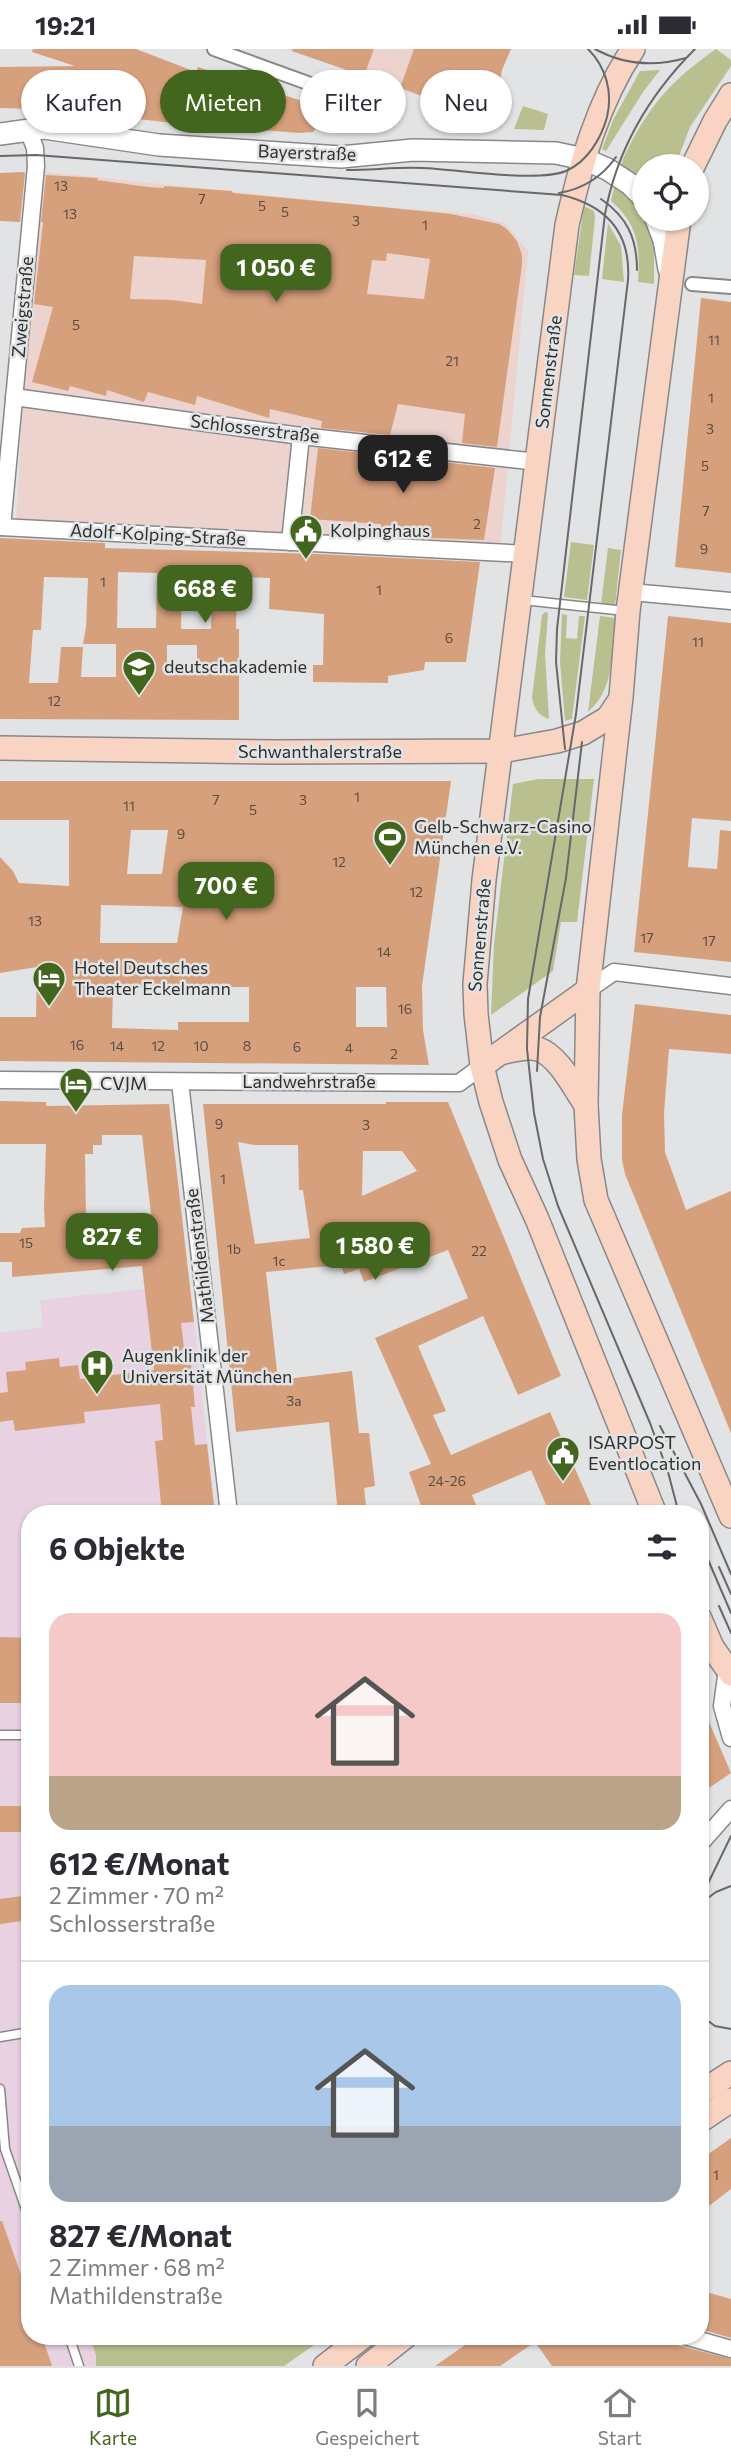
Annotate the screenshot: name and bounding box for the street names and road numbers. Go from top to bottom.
street label: Bayerstraße [257,139,357,165]
street label: Zweigstraße [7,255,37,359]
street label: Sonnenstraße [530,314,566,430]
street label: Schlosserstraße [189,409,321,447]
street label: Adolf-Kolping-Straße [70,518,246,550]
street label: Schwanthalerstraße [238,740,402,762]
street label: Sonnenstraße [463,877,495,993]
street label: Landwehrstraße [242,1070,376,1092]
street label: Mathildenstraße [180,1187,218,1325]

